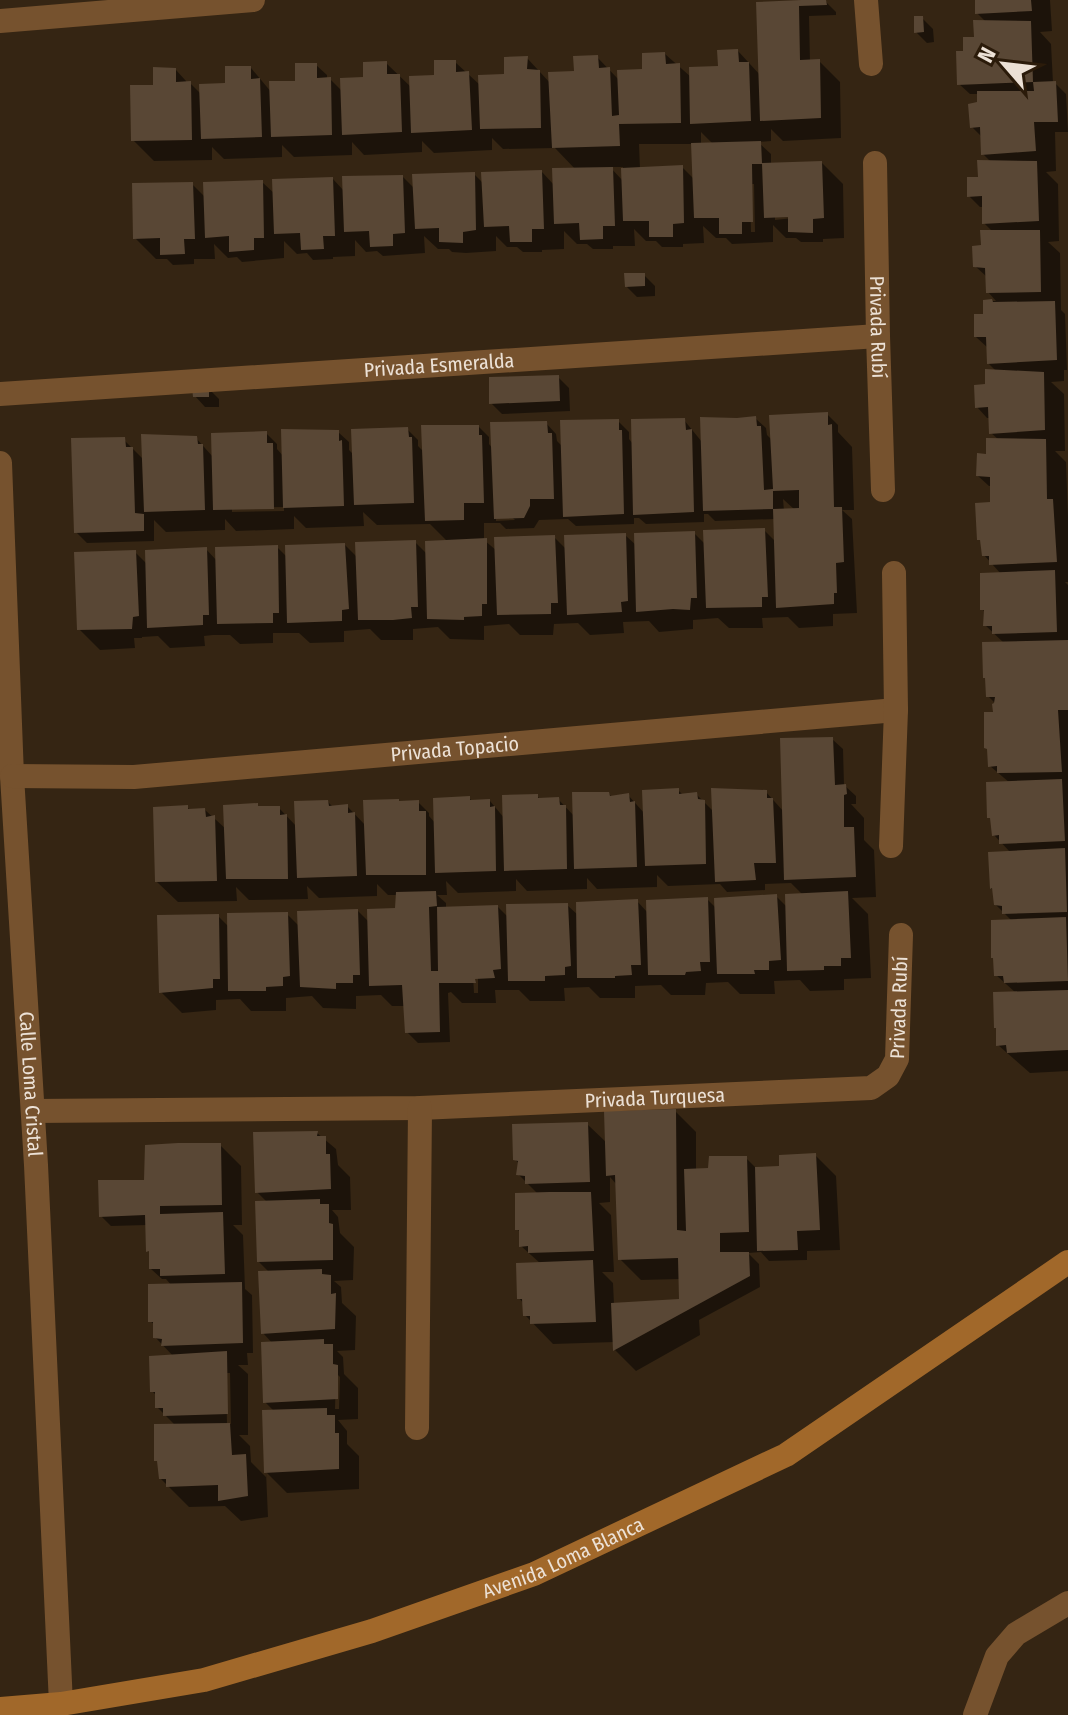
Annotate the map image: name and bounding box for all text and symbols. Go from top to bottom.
north arrow [964,24,1044,104]
text: N [972,43,1002,67]
street label: Privada Rubí [865,275,891,379]
street label: Privada Esmeralda [363,348,515,382]
street label: Privada Topacio [390,731,520,766]
street label: Privada Rubí [885,956,912,1059]
street label: Calle Loma Cristal [15,1011,47,1157]
street label: Privada Turquesa [584,1082,725,1113]
street label: Avenida Loma Blanca [479,1512,648,1603]

